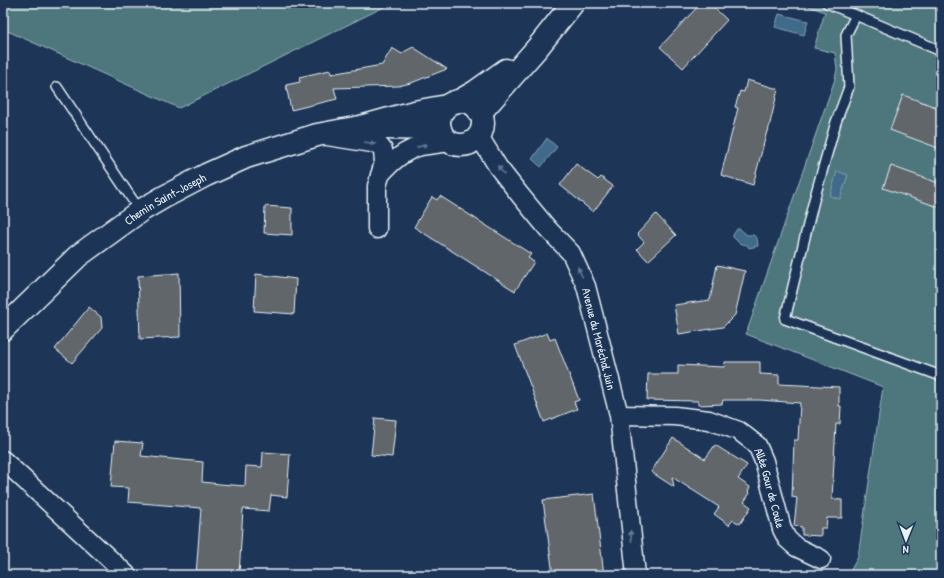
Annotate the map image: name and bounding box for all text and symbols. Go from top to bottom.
one-way arrow [364,140,376,146]
one-way arrow [416,143,429,149]
one-way arrow [497,165,505,175]
street label: Chemin Saint-Joseph [120,168,209,229]
one-way arrow [577,267,583,278]
street label: Avenue du Maréchal Juin [578,286,621,392]
street label: Allée Gour de Coule [751,445,790,530]
north arrow [886,520,926,560]
one-way arrow [628,530,634,542]
text: N [903,543,909,557]

